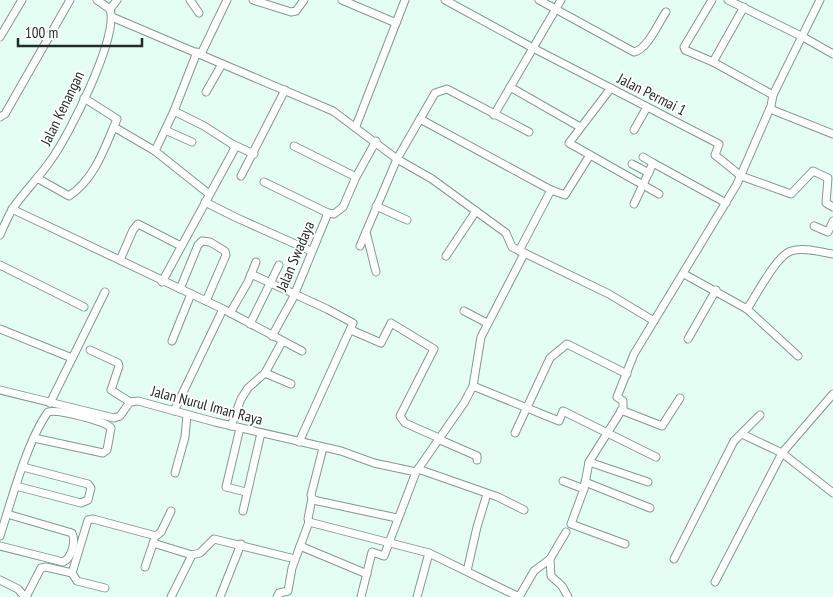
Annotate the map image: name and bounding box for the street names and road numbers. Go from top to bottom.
street label: Jalan Kenangan [35,68,88,149]
street label: Jalan Permai 1 [614,68,689,119]
street label: Jalan Swadaya [271,218,318,295]
street label: Jalan Nurul Iman Raya [148,381,265,429]

